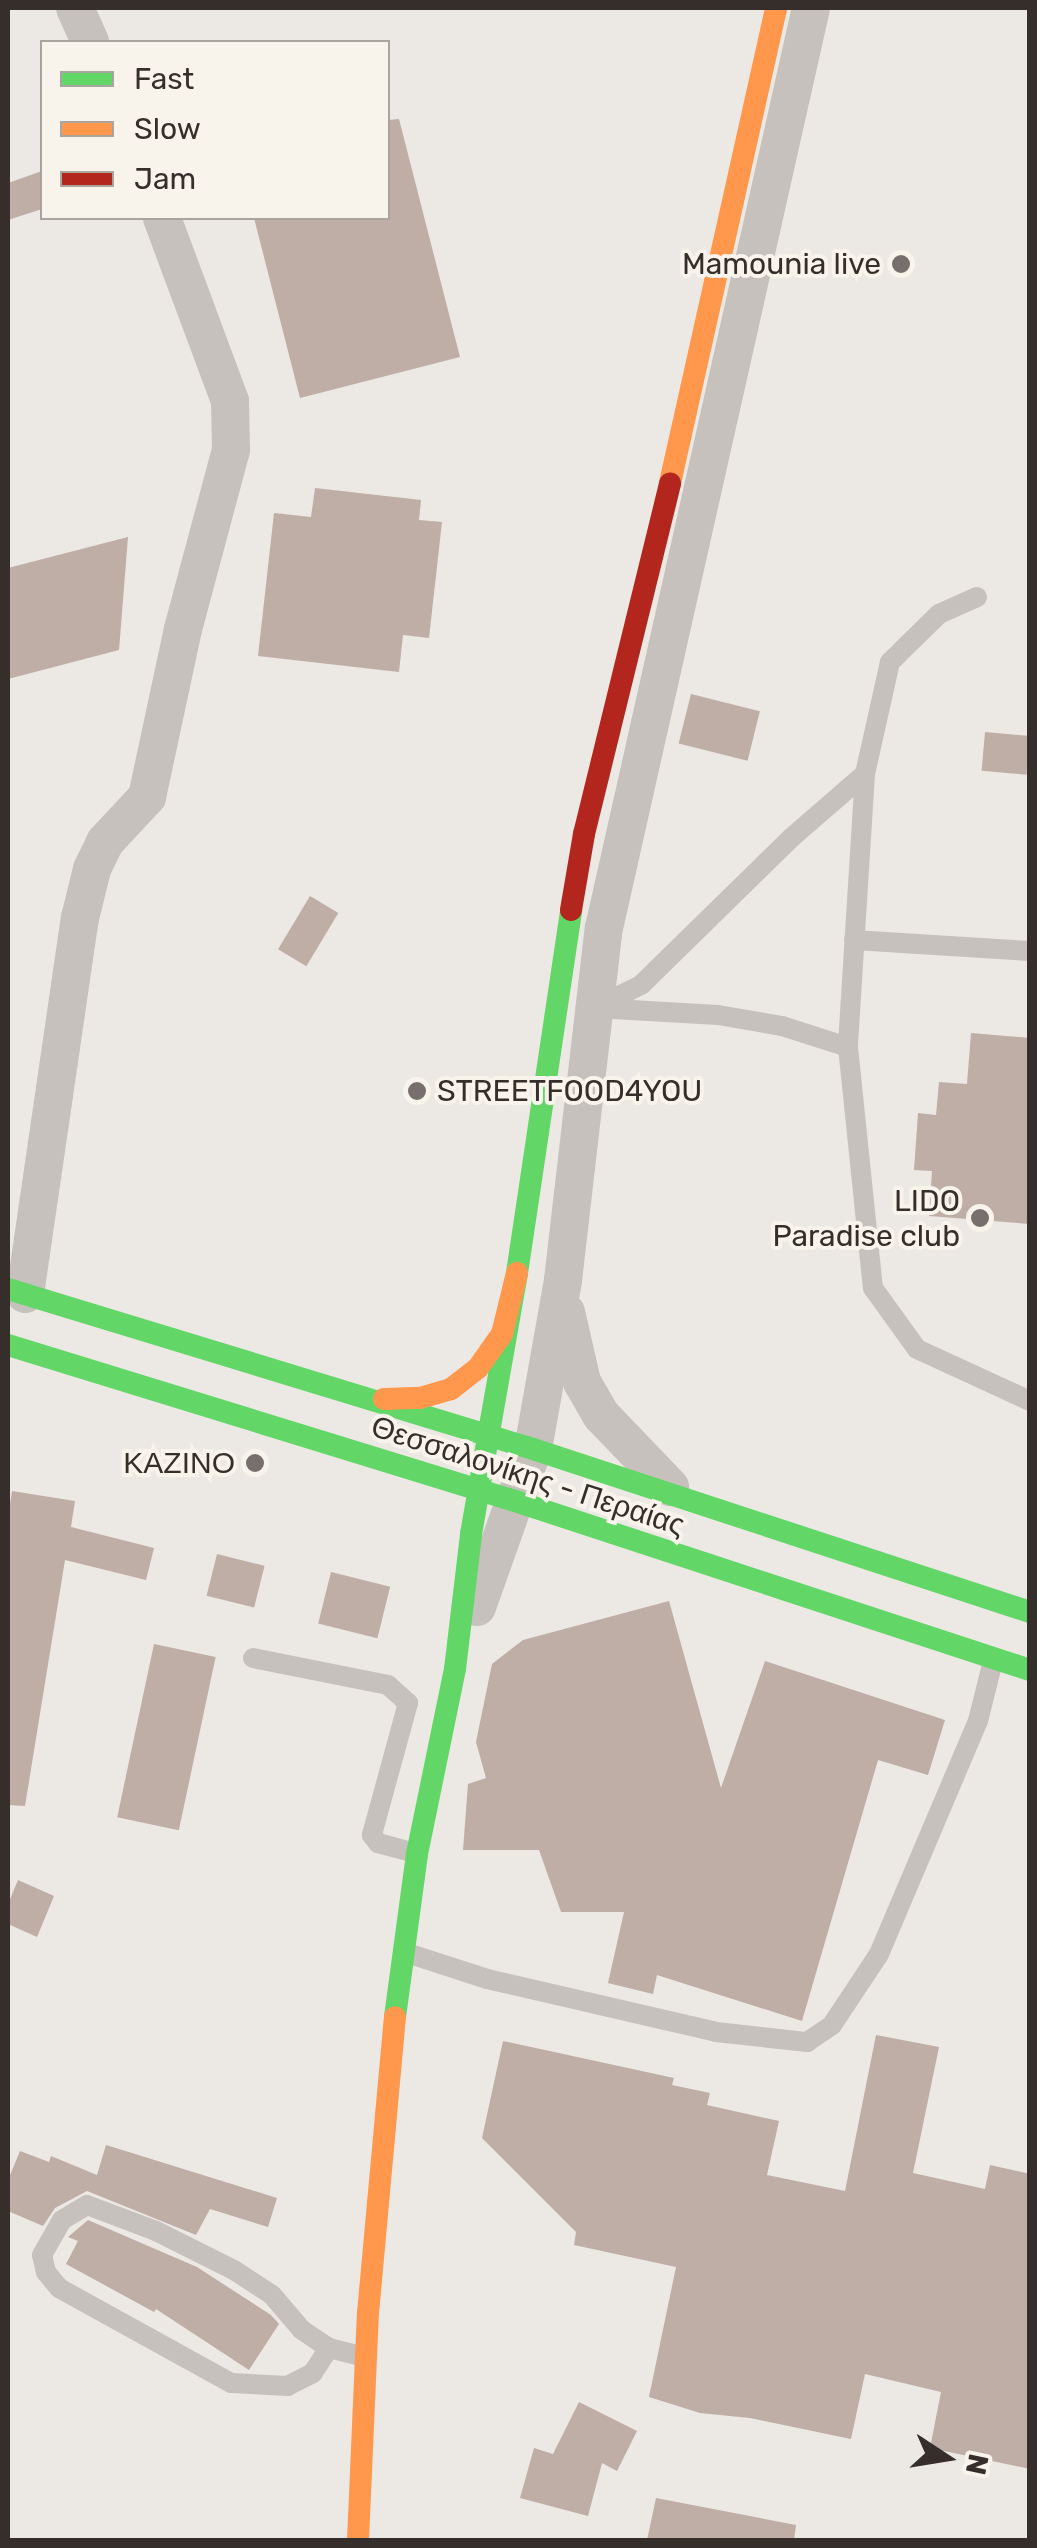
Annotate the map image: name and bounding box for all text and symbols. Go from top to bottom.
legend [40,40,390,220]
text: Fast [134,61,194,97]
text: Slow [134,111,201,147]
text: Jam [134,161,196,197]
place label: Mamounia live [682,246,881,282]
marker: Mamounia live [890,253,912,275]
place label: STREETFOOD4YOU [437,1073,702,1109]
marker: STREETFOOD4YOU [406,1080,428,1102]
place label: LIDO Paradise club [772,1183,960,1254]
marker: LIDO Paradise club [969,1207,991,1229]
street label: Θεσσαλονίκης - Περαίας [367,1408,689,1544]
place label: ΚΑΖΙΝΟ [123,1445,235,1481]
marker: ΚΑΖΙΝΟ [244,1452,266,1474]
north arrow [897,2408,997,2508]
text: N [959,2451,995,2478]

